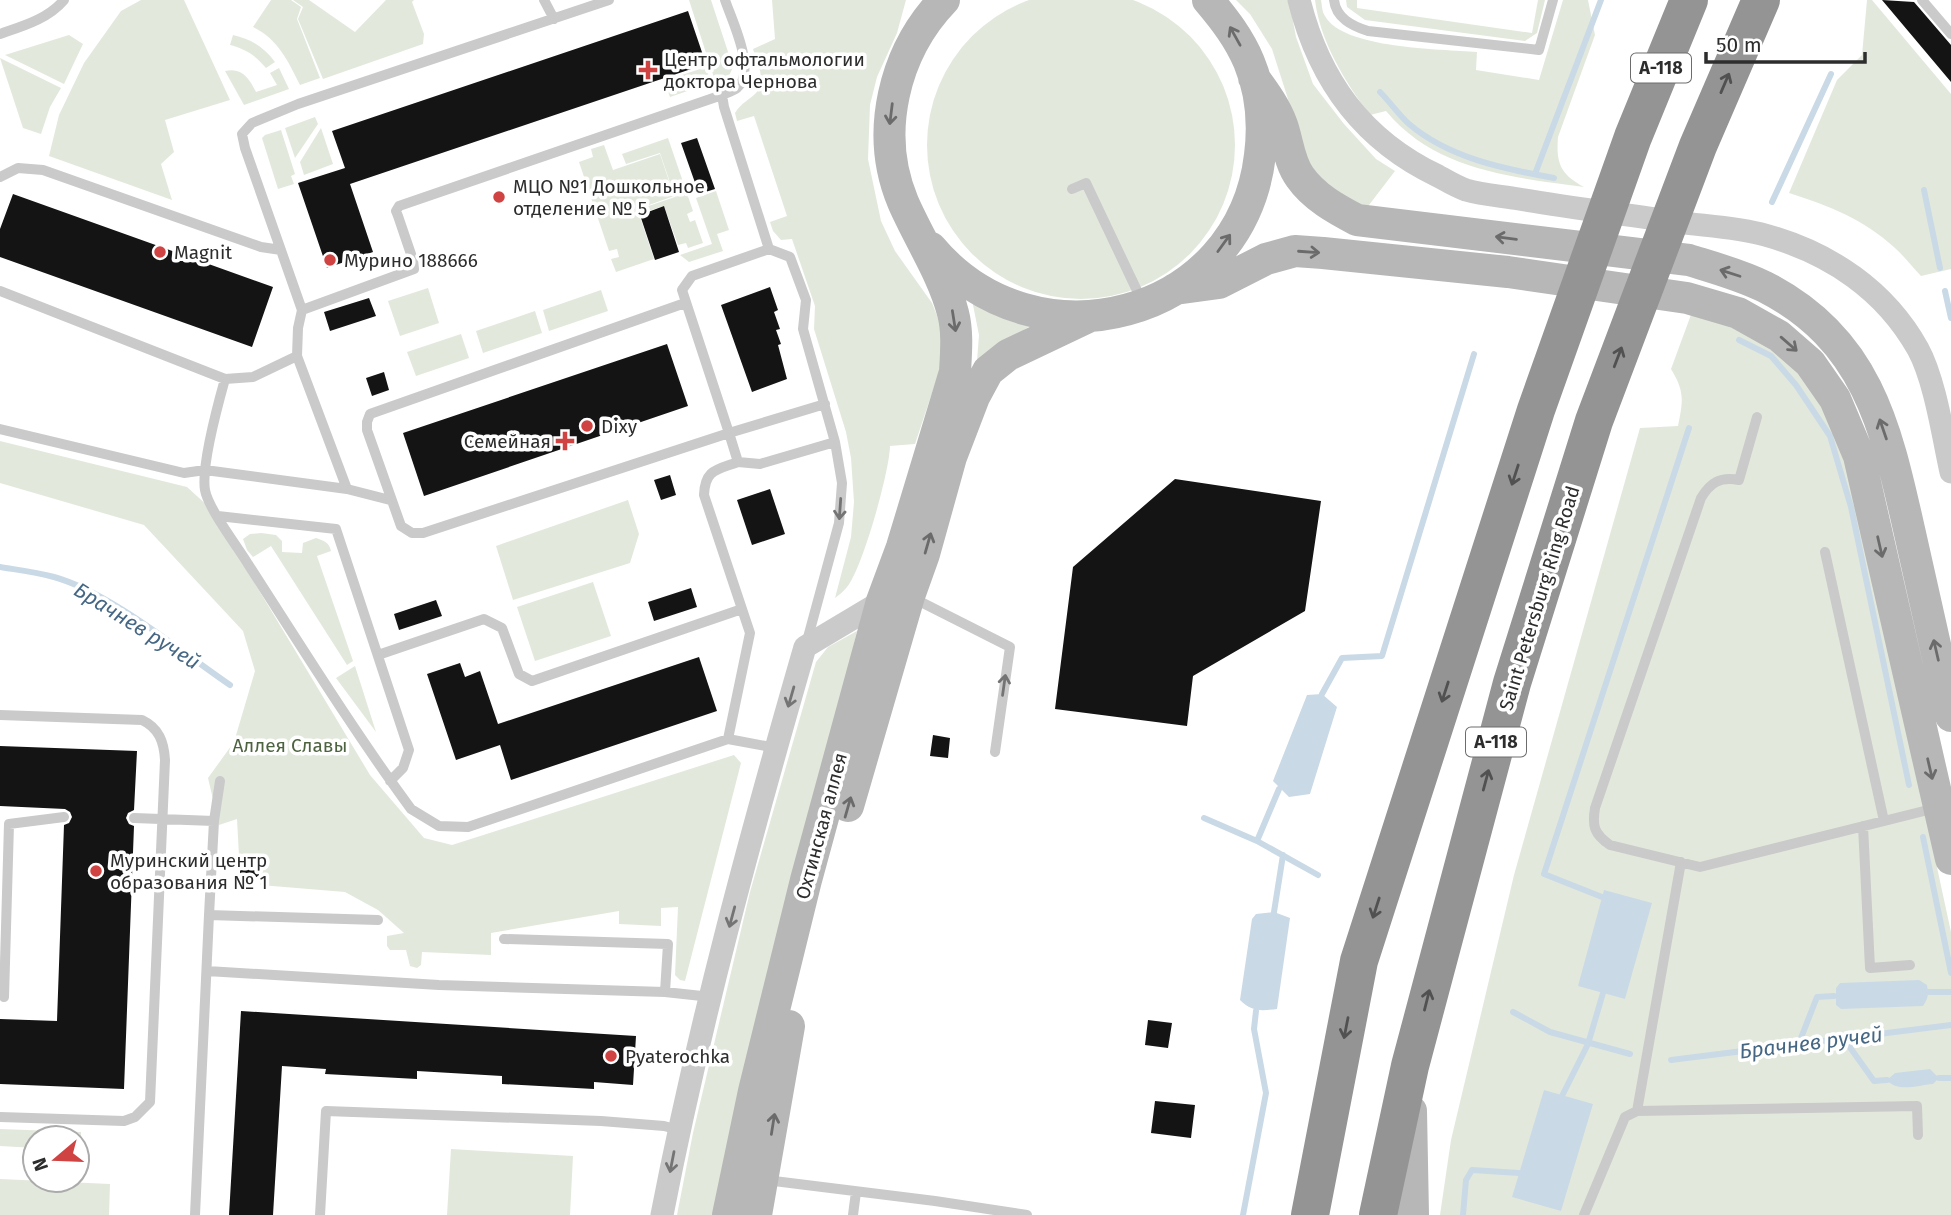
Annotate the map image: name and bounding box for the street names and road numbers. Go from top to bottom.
road number: А-118 [1631,54,1691,82]
street label: Saint Petersburg Ring Road [1494,483,1585,713]
road number: А-118 [1466,728,1526,756]
street label: Охтинская аллея [791,750,852,902]

